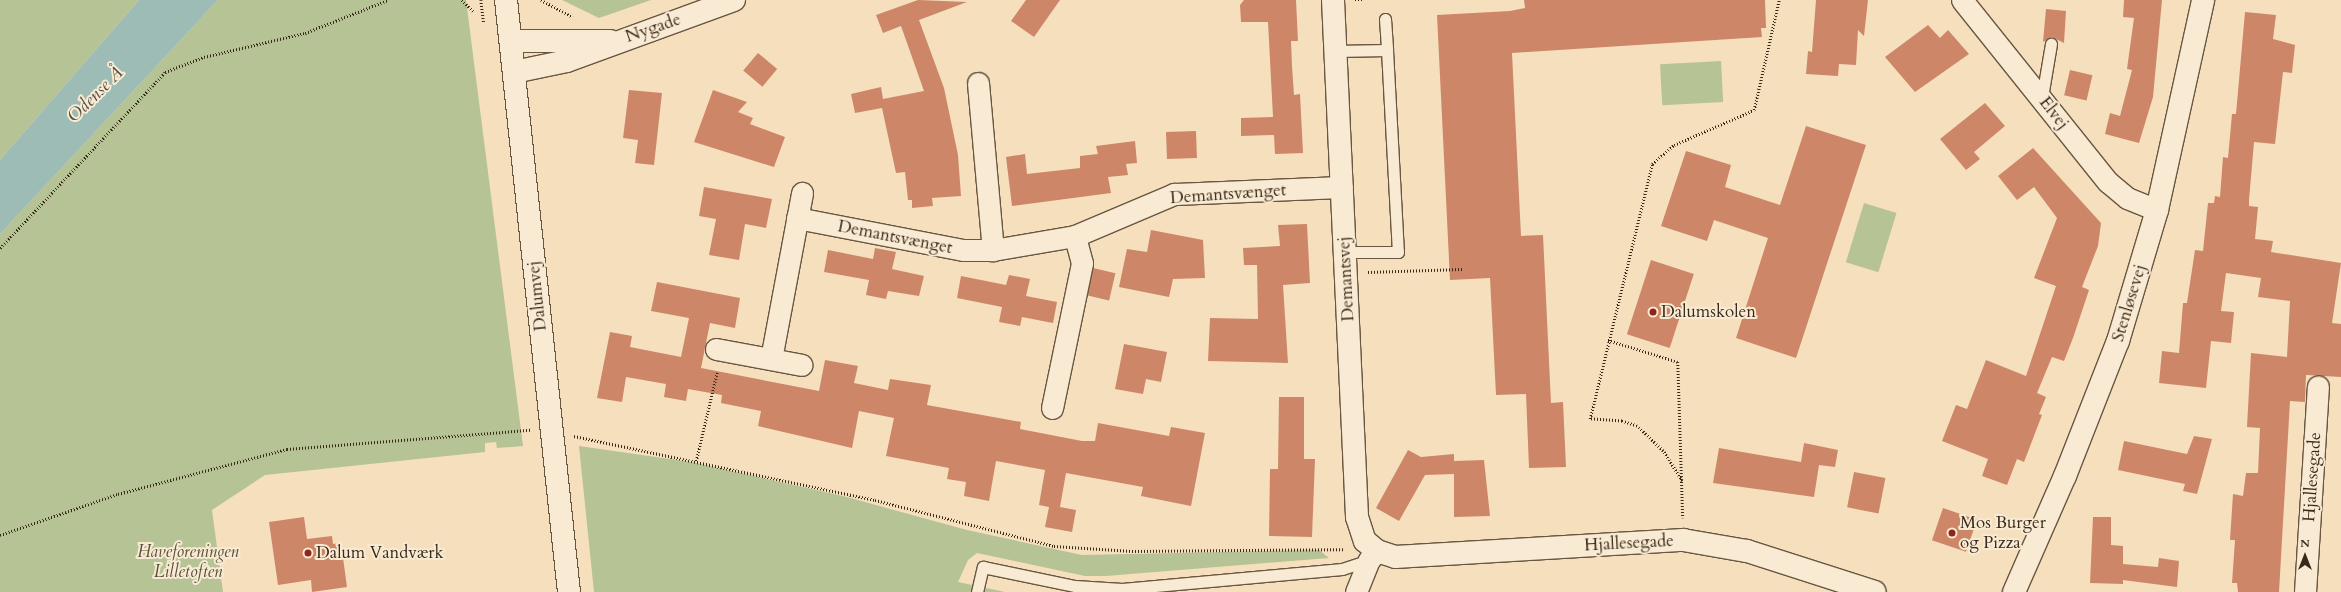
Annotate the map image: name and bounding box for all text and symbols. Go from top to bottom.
street label: Nygade [623,9,683,47]
water label: Odense Å [63,62,129,128]
street label: Elvej [2035,93,2073,133]
street label: Demantsvænget [1169,180,1287,208]
street label: Demantsvænget [836,216,954,258]
street label: Demantsvej [1334,236,1358,322]
street label: Dalumvej [523,260,551,332]
street label: Stenløsevej [2108,262,2150,344]
place label: Dalumskolen [1661,302,1756,322]
marker: Dalumskolen [1648,307,1658,317]
street label: Hjallesegade [2299,432,2325,522]
place label: Mos Burger og Pizza [1960,513,2046,553]
marker: Mos Burger og Pizza [1947,528,1957,538]
street label: Hjallesegade [1584,530,1674,556]
north arrow [2285,536,2325,576]
text: N [2300,536,2310,551]
park label: Haveforeningen Lilletoften [137,542,239,582]
place label: Dalum Vandværk [316,543,444,563]
marker: Dalum Vandværk [303,548,313,558]

